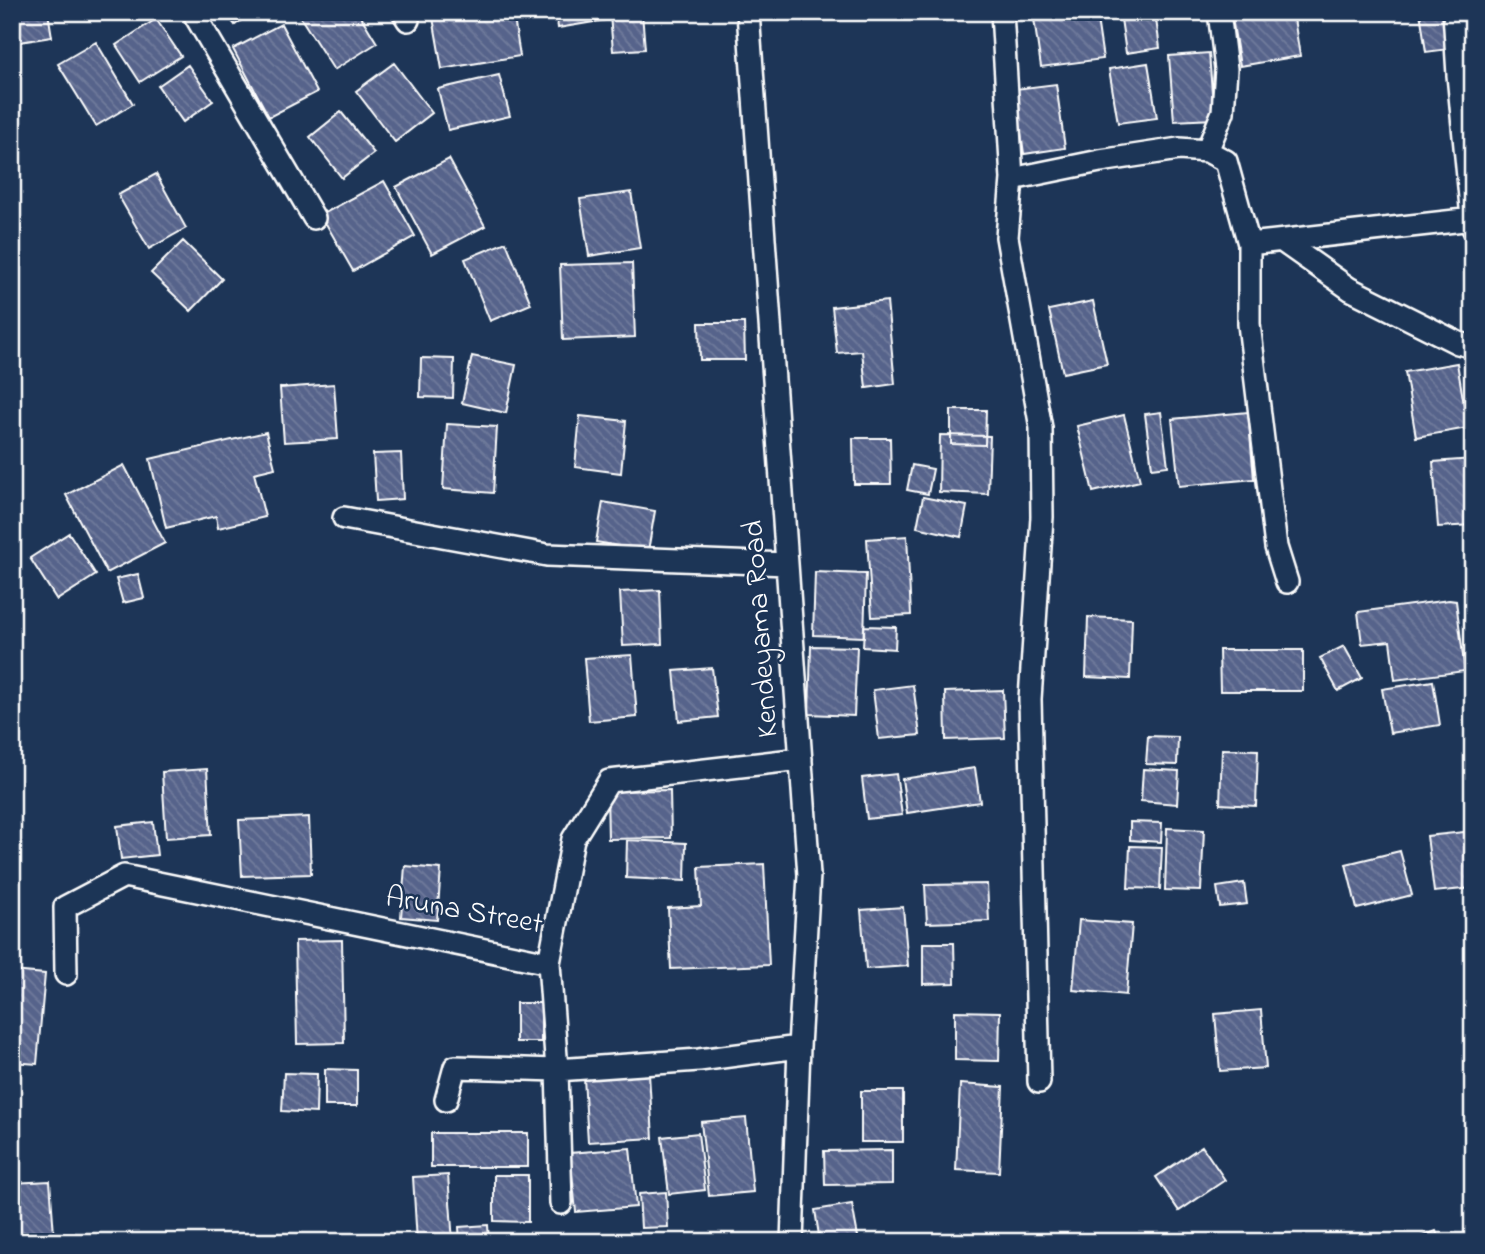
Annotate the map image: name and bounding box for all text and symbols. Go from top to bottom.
street label: Kendeyama Road [732,519,792,739]
street label: Aruna Street [382,877,546,947]

